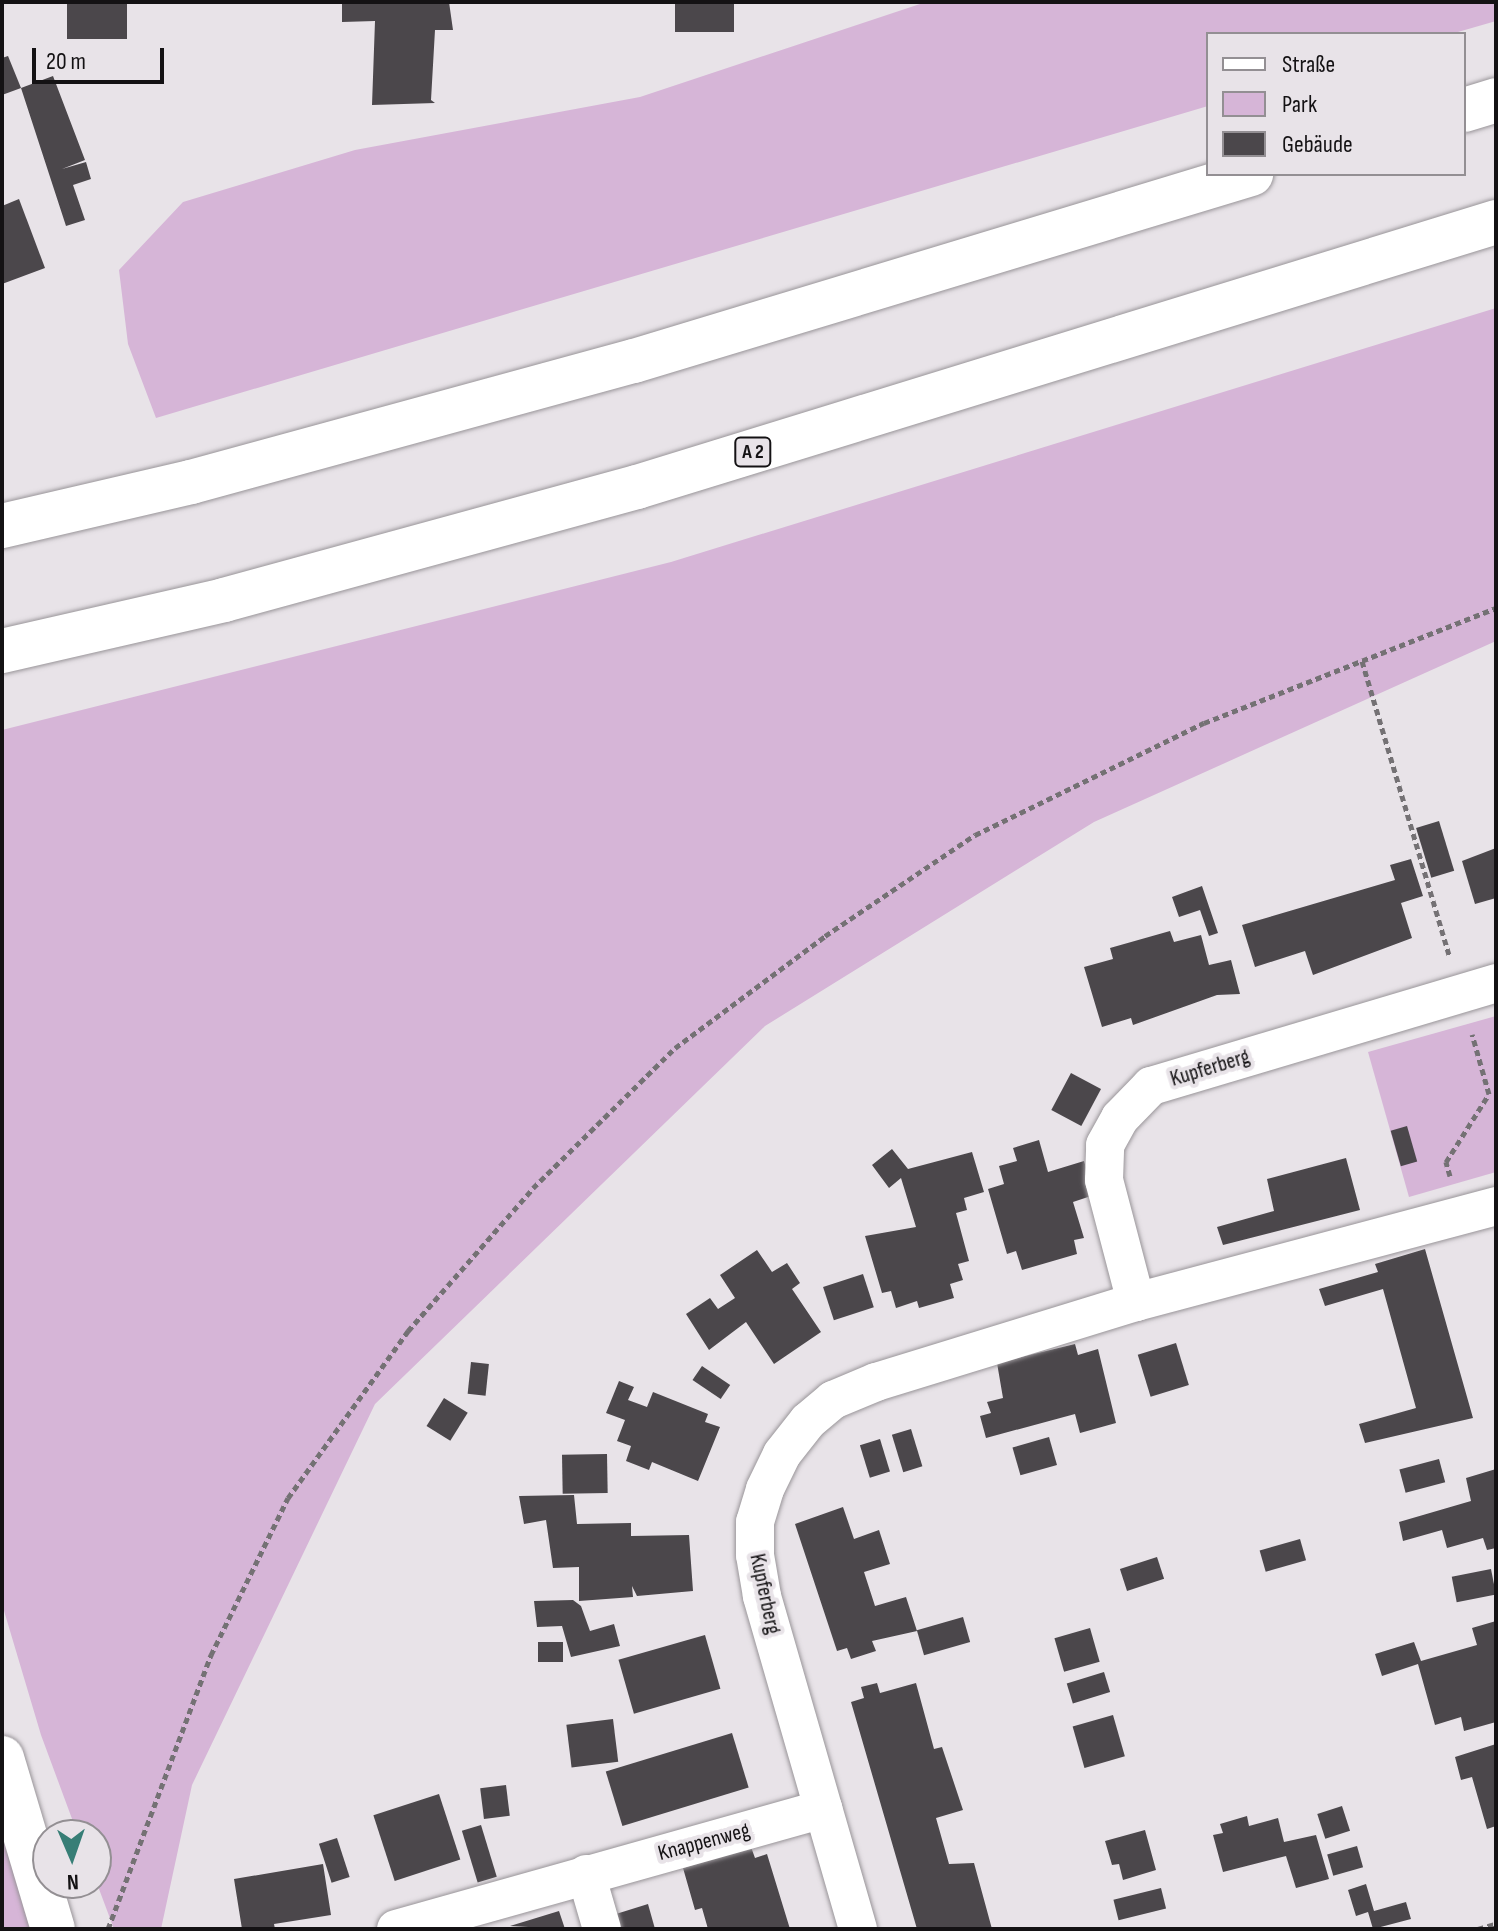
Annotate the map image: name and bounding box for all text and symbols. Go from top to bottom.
scale bar [36,32,168,82]
legend [1206,32,1466,176]
text: 20 m [46,47,86,76]
text: Straße [1282,50,1335,79]
text: Park [1282,90,1317,119]
text: Gebäude [1282,130,1353,159]
road number: A 2 [733,436,773,468]
street label: Kupferberg [1167,1043,1253,1093]
street label: Kupferberg [744,1551,786,1637]
street label: Knappenweg [655,1817,753,1867]
north arrow [32,1819,112,1899]
text: N [66,1868,79,1895]

